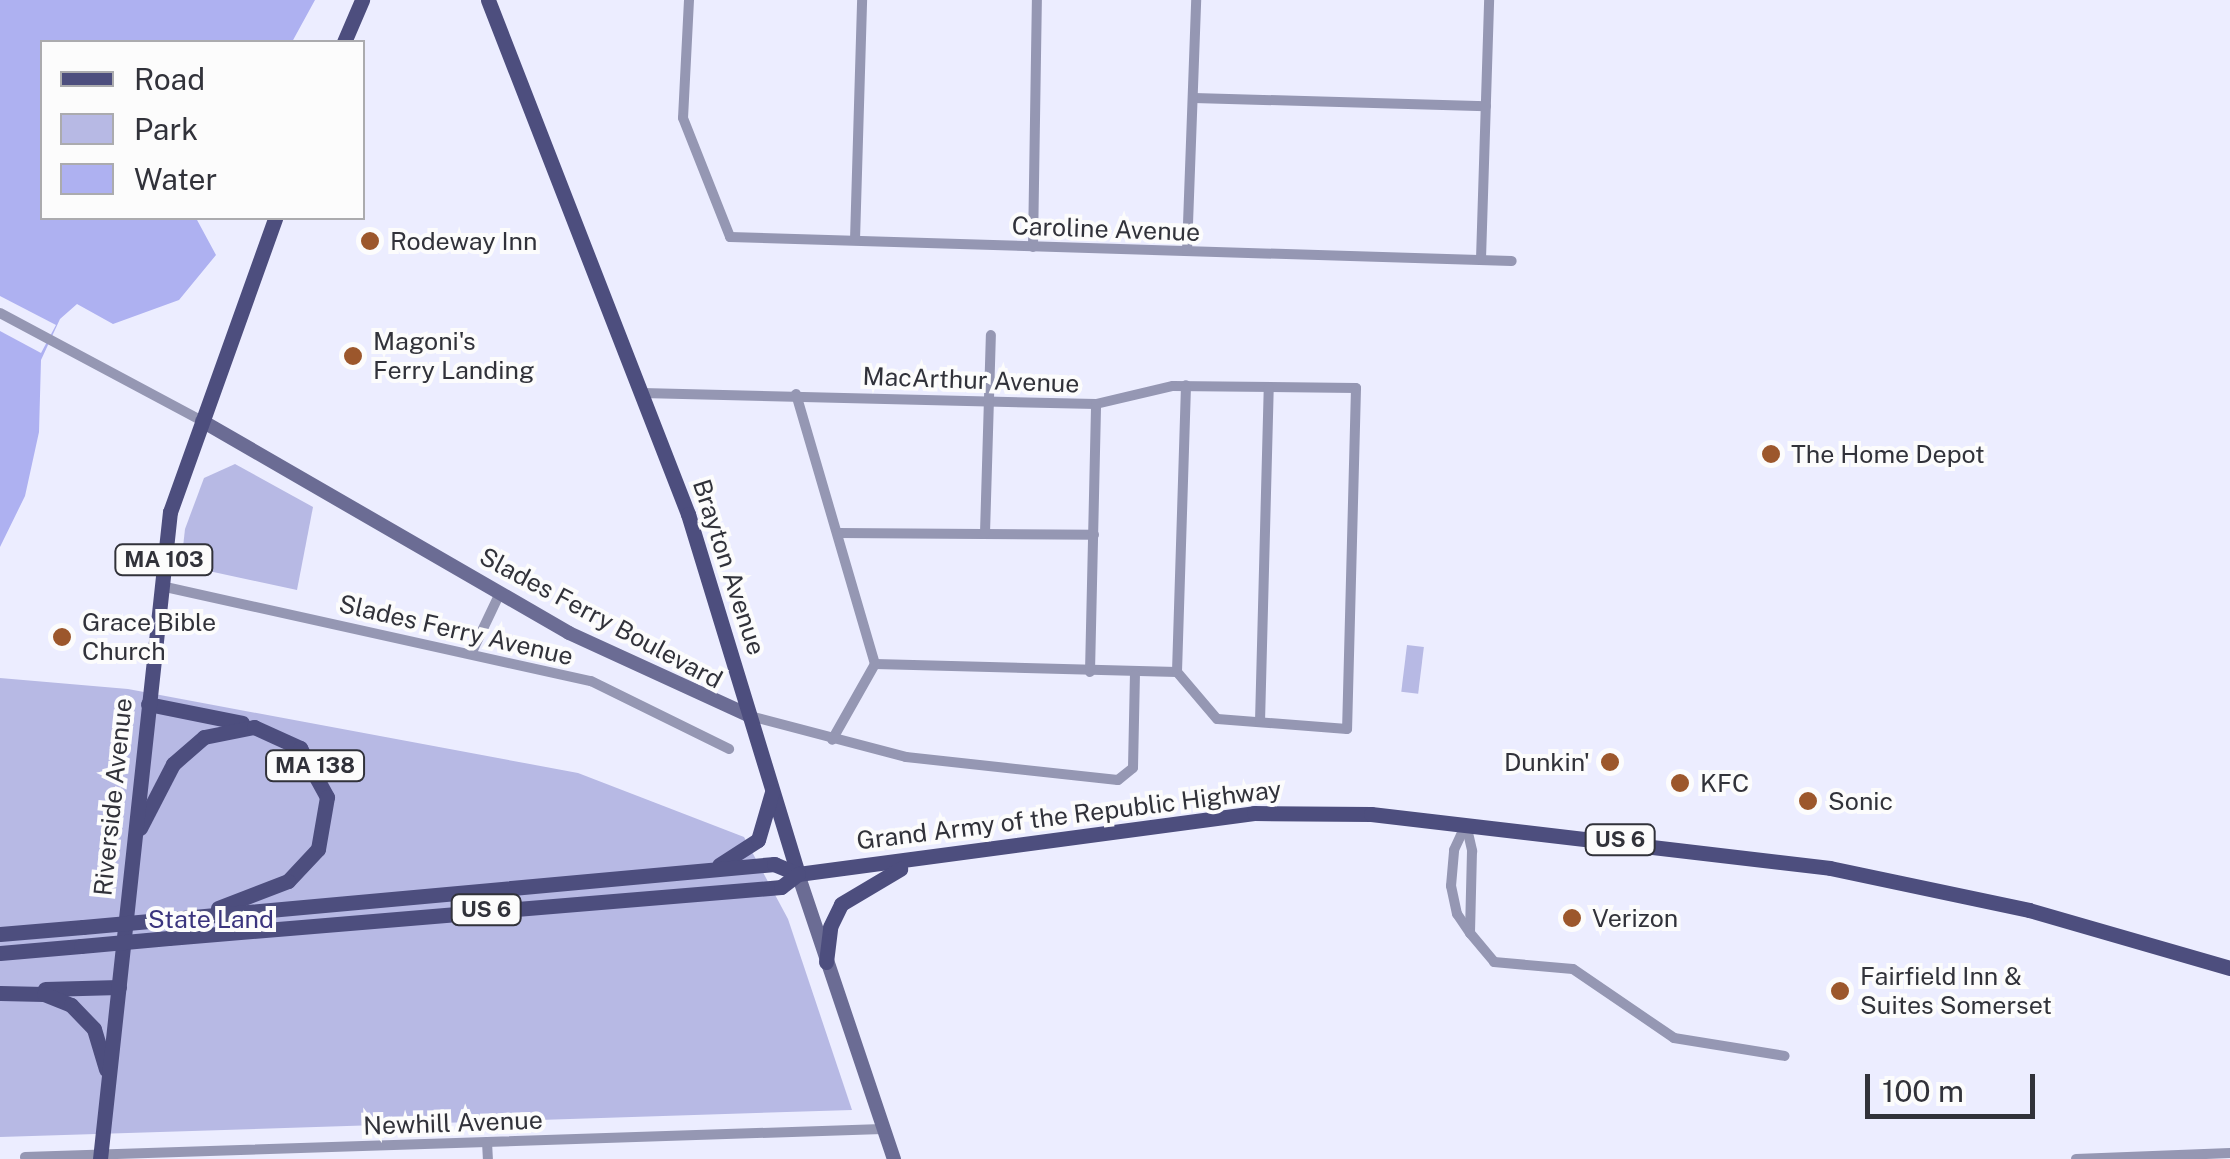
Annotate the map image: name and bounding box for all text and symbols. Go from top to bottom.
legend [40,40,365,220]
text: Road [134,61,205,97]
text: Park [134,111,198,147]
text: Water [134,161,217,197]
street label: Caroline Avenue [1011,211,1201,247]
place label: Rodeway Inn [390,226,538,256]
marker: Rodeway Inn [359,230,381,252]
place label: Magoni's Ferry Landing [373,327,535,386]
marker: Magoni's Ferry Landing [342,345,364,367]
street label: MacArthur Avenue [862,361,1080,399]
place label: The Home Depot [1791,439,1985,469]
marker: The Home Depot [1760,443,1782,465]
street label: Brayton Avenue [686,475,772,659]
street label: Slades Ferry Boulevard [474,541,728,695]
road number: MA 103 [114,543,214,577]
street label: Slades Ferry Avenue [336,588,576,672]
place label: Grace Bible Church [82,608,216,667]
marker: Grace Bible Church [51,626,73,648]
street label: Riverside Avenue [88,696,138,898]
place label: Dunkin' [1504,747,1590,777]
road number: MA 138 [265,749,365,783]
marker: Dunkin' [1599,751,1621,773]
place label: KFC [1700,768,1749,798]
marker: KFC [1669,772,1691,794]
street label: Grand Army of the Republic Highway [855,774,1283,856]
place label: Sonic [1828,786,1893,816]
marker: Sonic [1797,790,1819,812]
road number: US 6 [1582,823,1658,857]
road number: US 6 [448,893,524,927]
place label: Verizon [1592,903,1678,933]
park label: State Land [148,904,274,934]
marker: Verizon [1561,907,1583,929]
place label: Fairfield Inn & Suites Somerset [1860,962,2052,1021]
marker: Fairfield Inn & Suites Somerset [1829,980,1851,1002]
scale bar [1870,1054,2040,1116]
text: 100 m [1882,1073,1964,1109]
street label: Newhill Avenue [363,1105,543,1141]

